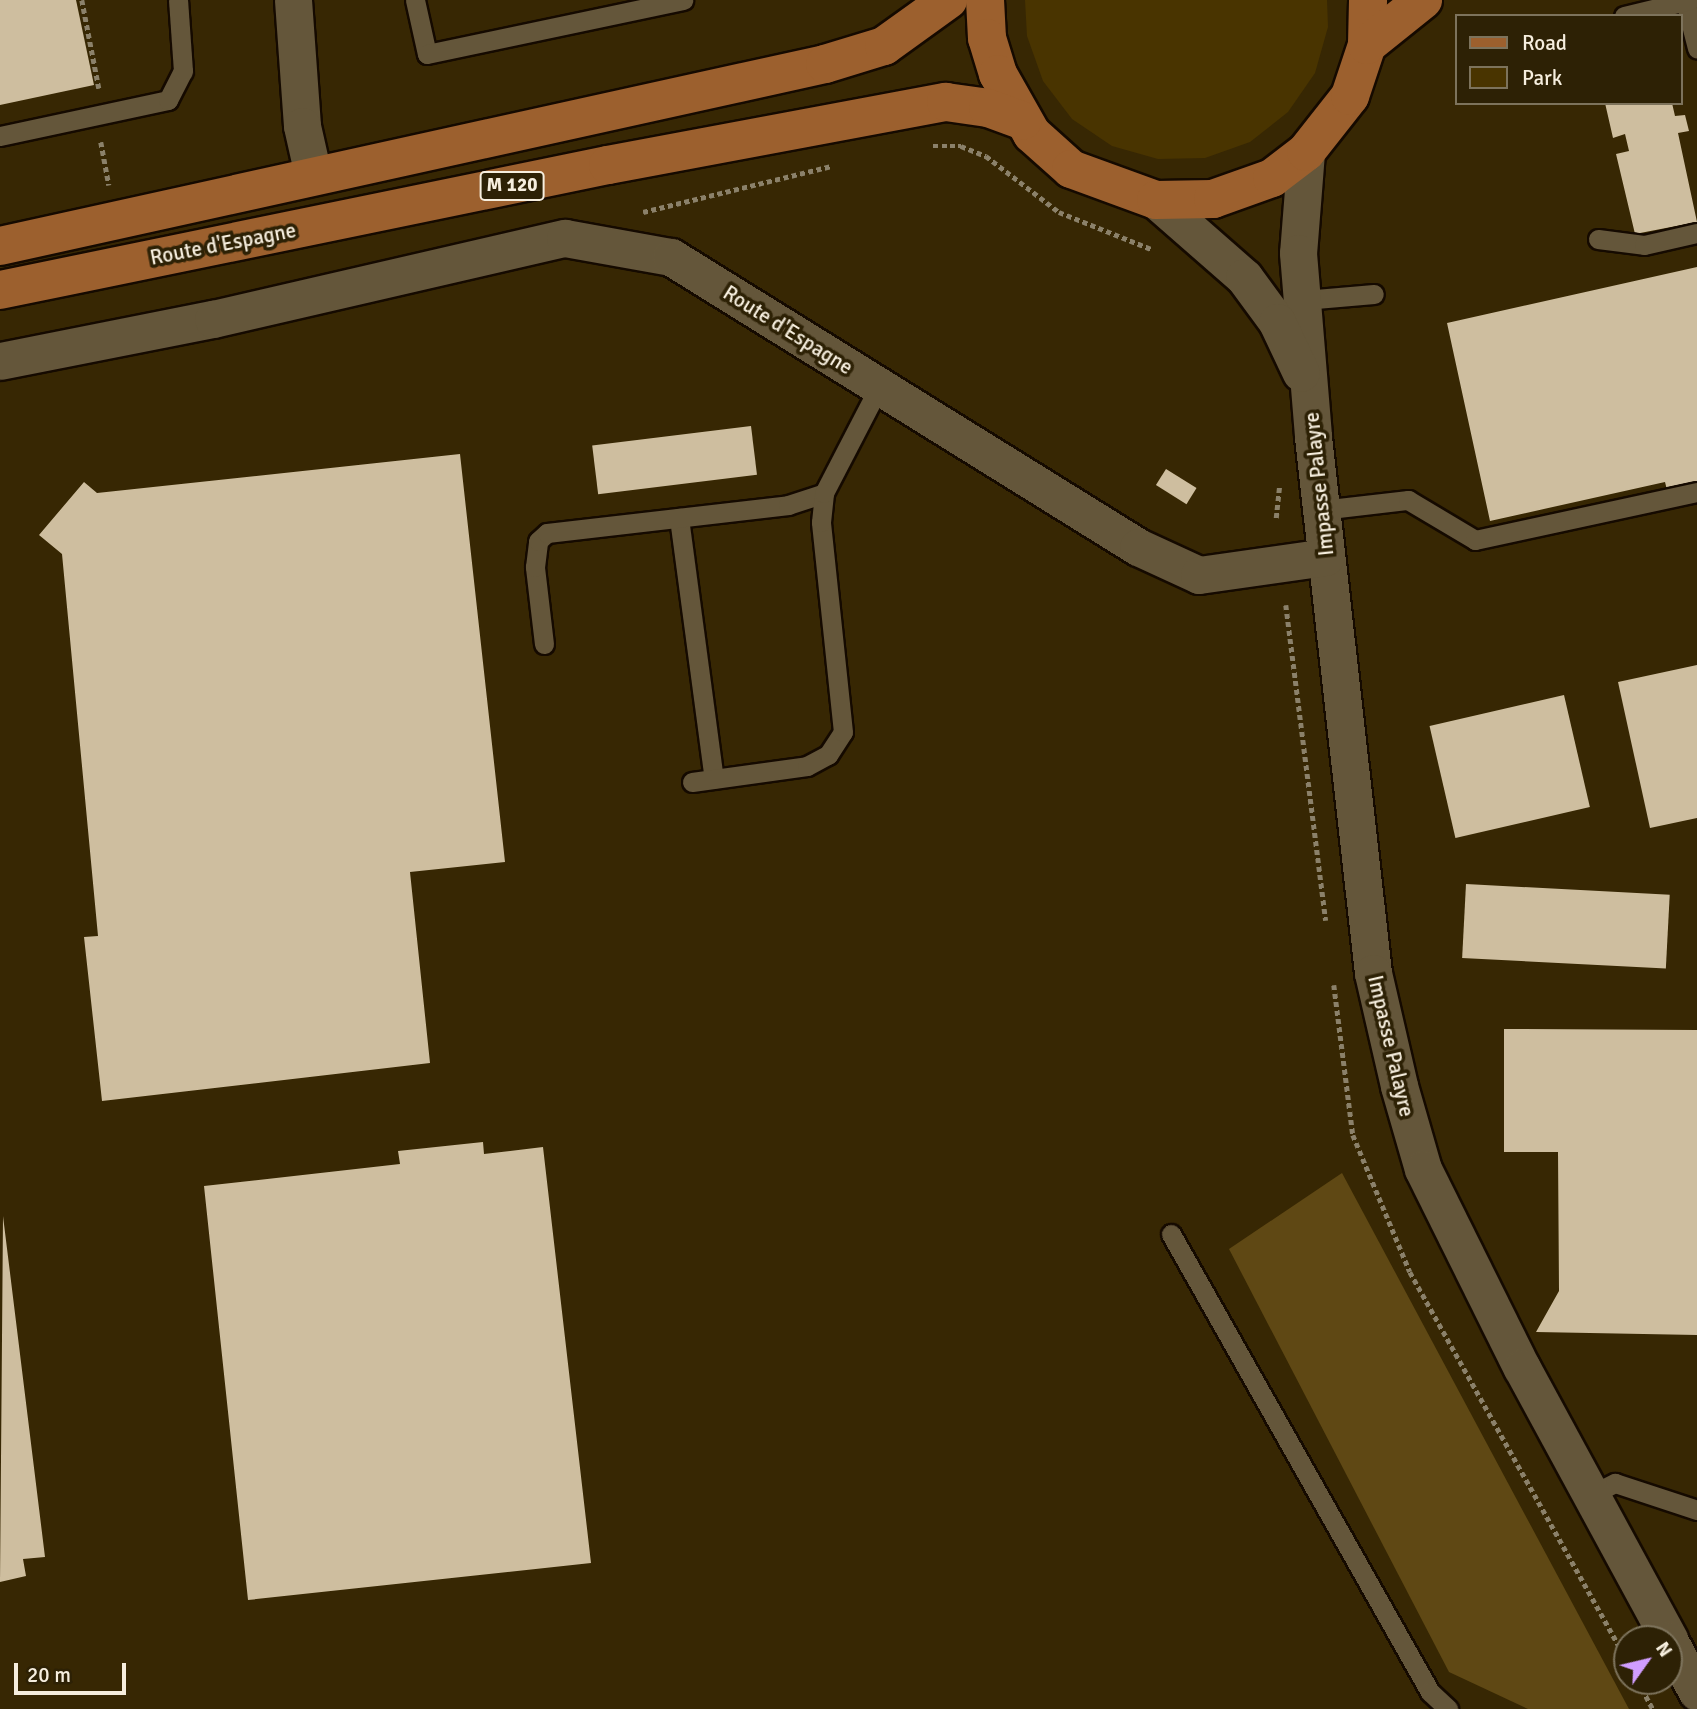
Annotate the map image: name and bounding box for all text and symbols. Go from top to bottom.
legend [1456,14,1683,105]
text: Road [1522,30,1567,56]
text: Park [1522,65,1562,91]
road number: M 120 [479,170,545,202]
street label: Route d'Espagne [148,217,298,271]
street label: Route d'Espagne [718,280,858,380]
street label: Impasse Palayre [1299,411,1339,557]
street label: Impasse Palayre [1362,973,1420,1119]
north arrow [1613,1625,1683,1695]
text: N [1650,1637,1677,1662]
scale bar [18,1650,130,1694]
text: 20 m [27,1662,71,1688]

